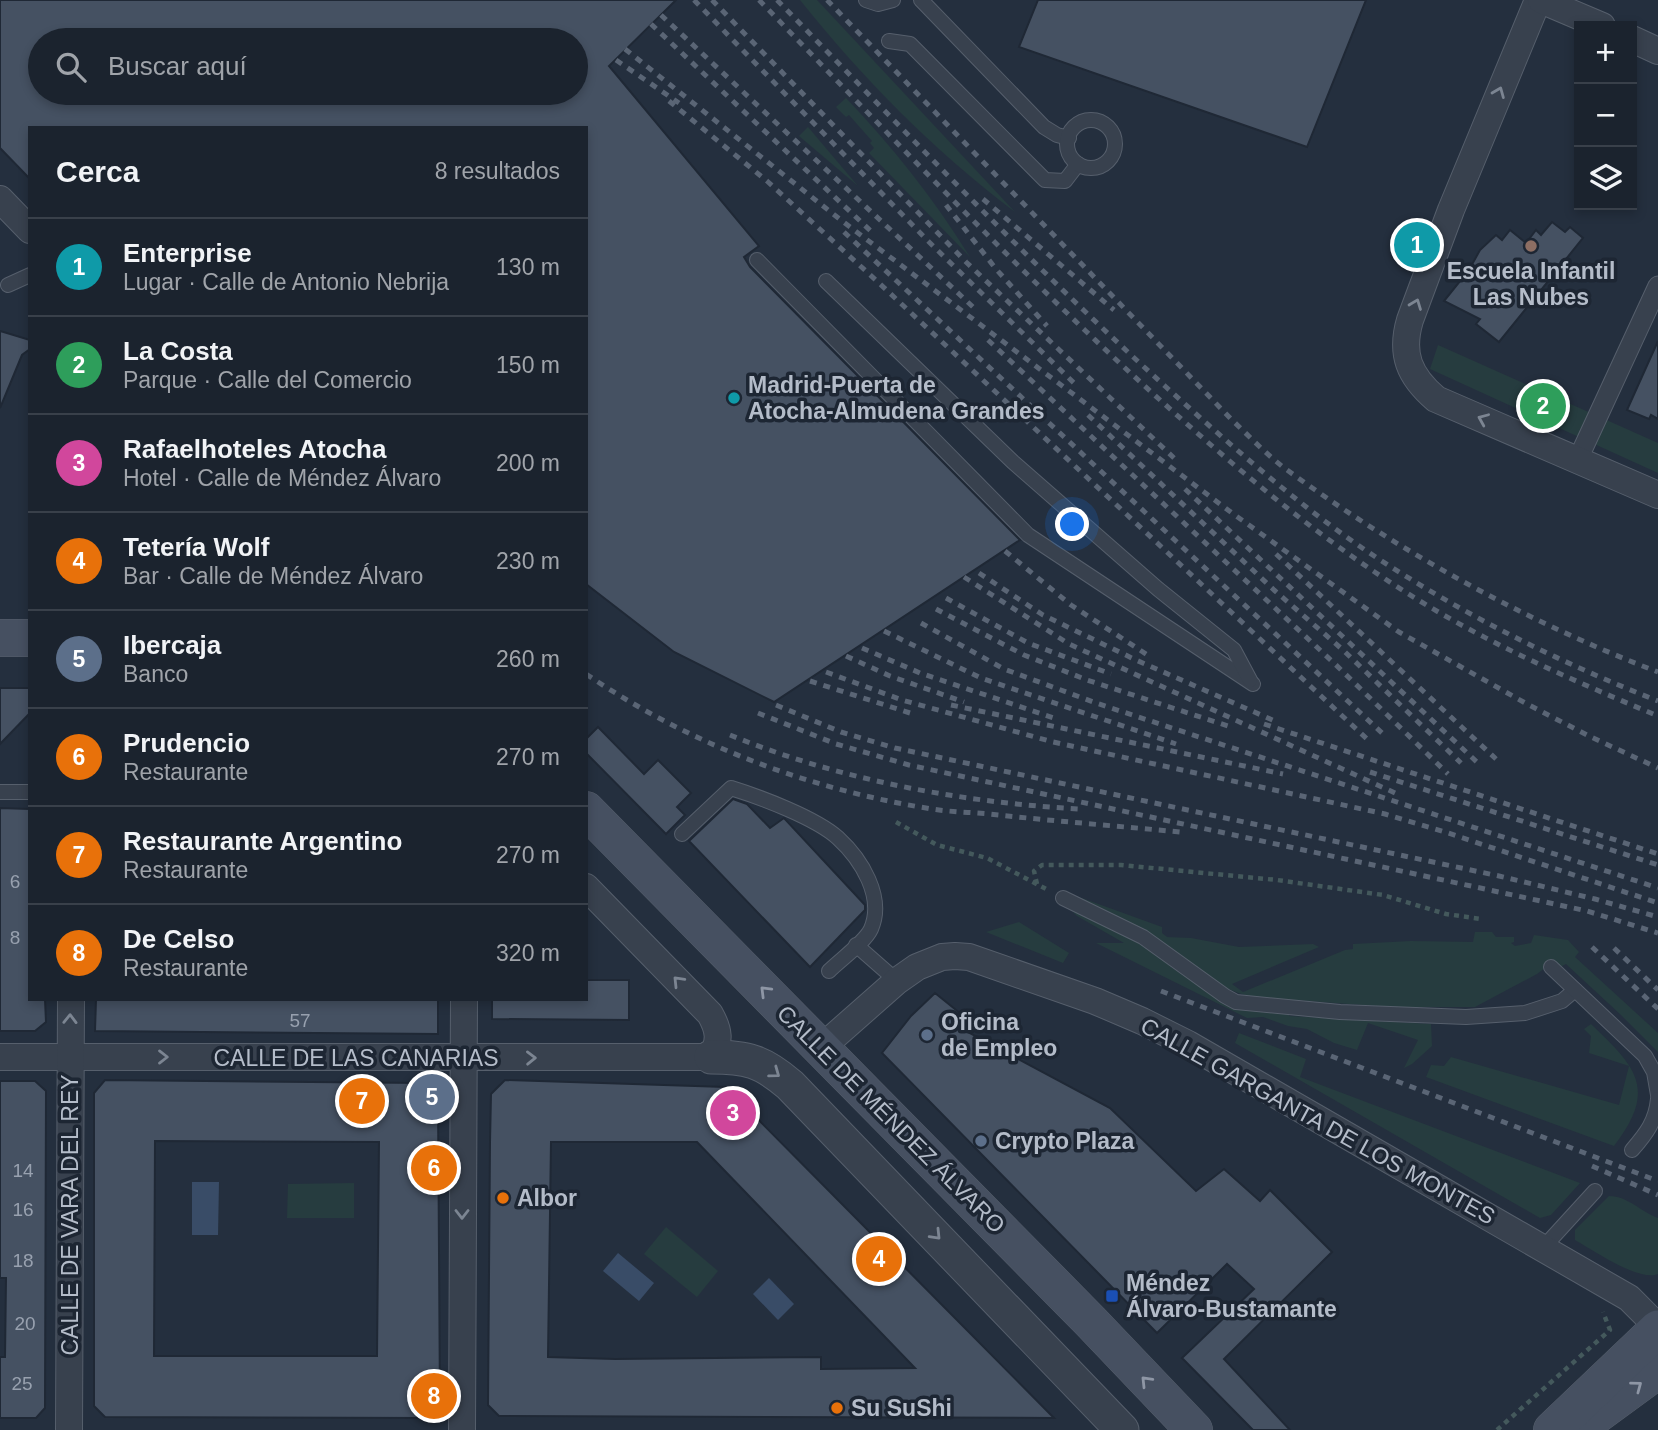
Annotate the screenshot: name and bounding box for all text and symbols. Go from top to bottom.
map controls [1574,21,1637,210]
button: + [1574,21,1637,84]
search box [28,28,588,105]
icon: search [52,48,90,86]
text: Buscar aquí [108,51,247,81]
button: − [1574,84,1637,147]
one-way arrow [1491,87,1505,99]
button: layers [1574,147,1637,210]
text: Cerca [56,155,139,188]
text: 8 resultados [435,158,560,184]
pin: 1 [1394,219,1440,271]
text: Enterprise [123,238,252,268]
marker: Escuela Infantil Las Nubes [1523,238,1539,254]
text: 1 [73,254,85,280]
text: 130 m [496,254,560,280]
place label: Escuela Infantil Las Nubes [1447,258,1615,310]
text: Lugar · Calle de Antonio Nebrija [123,269,449,295]
one-way arrow [1408,298,1422,310]
text: La Costa [123,336,233,366]
text: 2 [73,352,85,378]
text: 150 m [496,352,560,378]
text: Parque · Calle del Comercio [123,367,412,393]
place label: Madrid-Puerta de Atocha-Almudena Grandes [748,372,1045,424]
pin: 2 [1520,380,1566,432]
marker: Madrid-Puerta de Atocha-Almudena Grandes [726,390,742,406]
one-way arrow [1478,413,1490,427]
text: Rafaelhoteles Atocha [123,434,386,464]
text: 3 [73,450,85,476]
text: 200 m [496,450,560,476]
text: Hotel · Calle de Méndez Álvaro [123,465,441,491]
your location [1055,507,1089,541]
text: Tetería Wolf [123,532,269,562]
text: 4 [73,548,85,574]
text: 230 m [496,548,560,574]
text: Bar · Calle de Méndez Álvaro [123,563,423,589]
text: Ibercaja [123,630,221,660]
text: 5 [73,646,85,672]
text: 260 m [496,646,560,672]
text: Banco [123,661,188,687]
text: Prudencio [123,728,250,758]
text: 6 [73,744,85,770]
text: 270 m [496,744,560,770]
text: Restaurante [123,759,248,785]
text: Restaurante Argentino [123,826,402,856]
text: 7 [73,842,85,868]
text: 270 m [496,842,560,868]
text: Restaurante [123,857,248,883]
house number: 6 [10,871,20,892]
text: De Celso [123,924,234,954]
house number: 8 [10,927,20,948]
text: 8 [73,940,85,966]
text: 320 m [496,940,560,966]
text: Restaurante [123,955,248,981]
one-way arrow [673,976,686,989]
one-way arrow [760,986,773,999]
street label: CALLE DE MÉNDEZ ÁLVARO [772,1000,1010,1238]
place label: Oficina de Empleo [941,1009,1057,1061]
house number: 57 [289,1010,311,1031]
street label: CALLE GARGANTA DE LOS MONTES [1136,1012,1500,1230]
one-way arrow [63,1013,78,1024]
marker: Oficina de Empleo [919,1027,935,1043]
street label: CALLE DE LAS CANARIAS [213,1045,499,1071]
one-way arrow [159,1049,169,1065]
one-way arrow [526,1050,536,1066]
one-way arrow [768,1065,780,1078]
pin: 5 [409,1071,455,1123]
street label: CALLE DE VARA DEL REY [57,1074,83,1356]
pin: 7 [339,1075,385,1127]
pin: 3 [710,1087,756,1139]
place label: Crypto Plaza [995,1128,1135,1154]
marker: Crypto Plaza [973,1133,989,1149]
pin: 6 [411,1142,457,1194]
house number: 14 [12,1160,34,1181]
place label: Albor [517,1185,577,1211]
marker: Albor [495,1190,511,1206]
house number: 16 [12,1199,34,1220]
one-way arrow [454,1210,470,1220]
one-way arrow [927,1226,940,1239]
pin: 4 [856,1233,902,1285]
house number: 18 [12,1250,34,1271]
place label: Méndez Álvaro-Bustamante [1126,1270,1337,1322]
marker: Méndez Álvaro-Bustamante [1104,1288,1120,1304]
house number: 20 [14,1313,36,1334]
pin: 8 [411,1370,457,1422]
house number: 25 [11,1373,33,1394]
one-way arrow [1142,1376,1155,1389]
one-way arrow [1629,1382,1642,1395]
place label: Su SuShi [851,1395,952,1421]
marker: Su SuShi [829,1400,845,1416]

